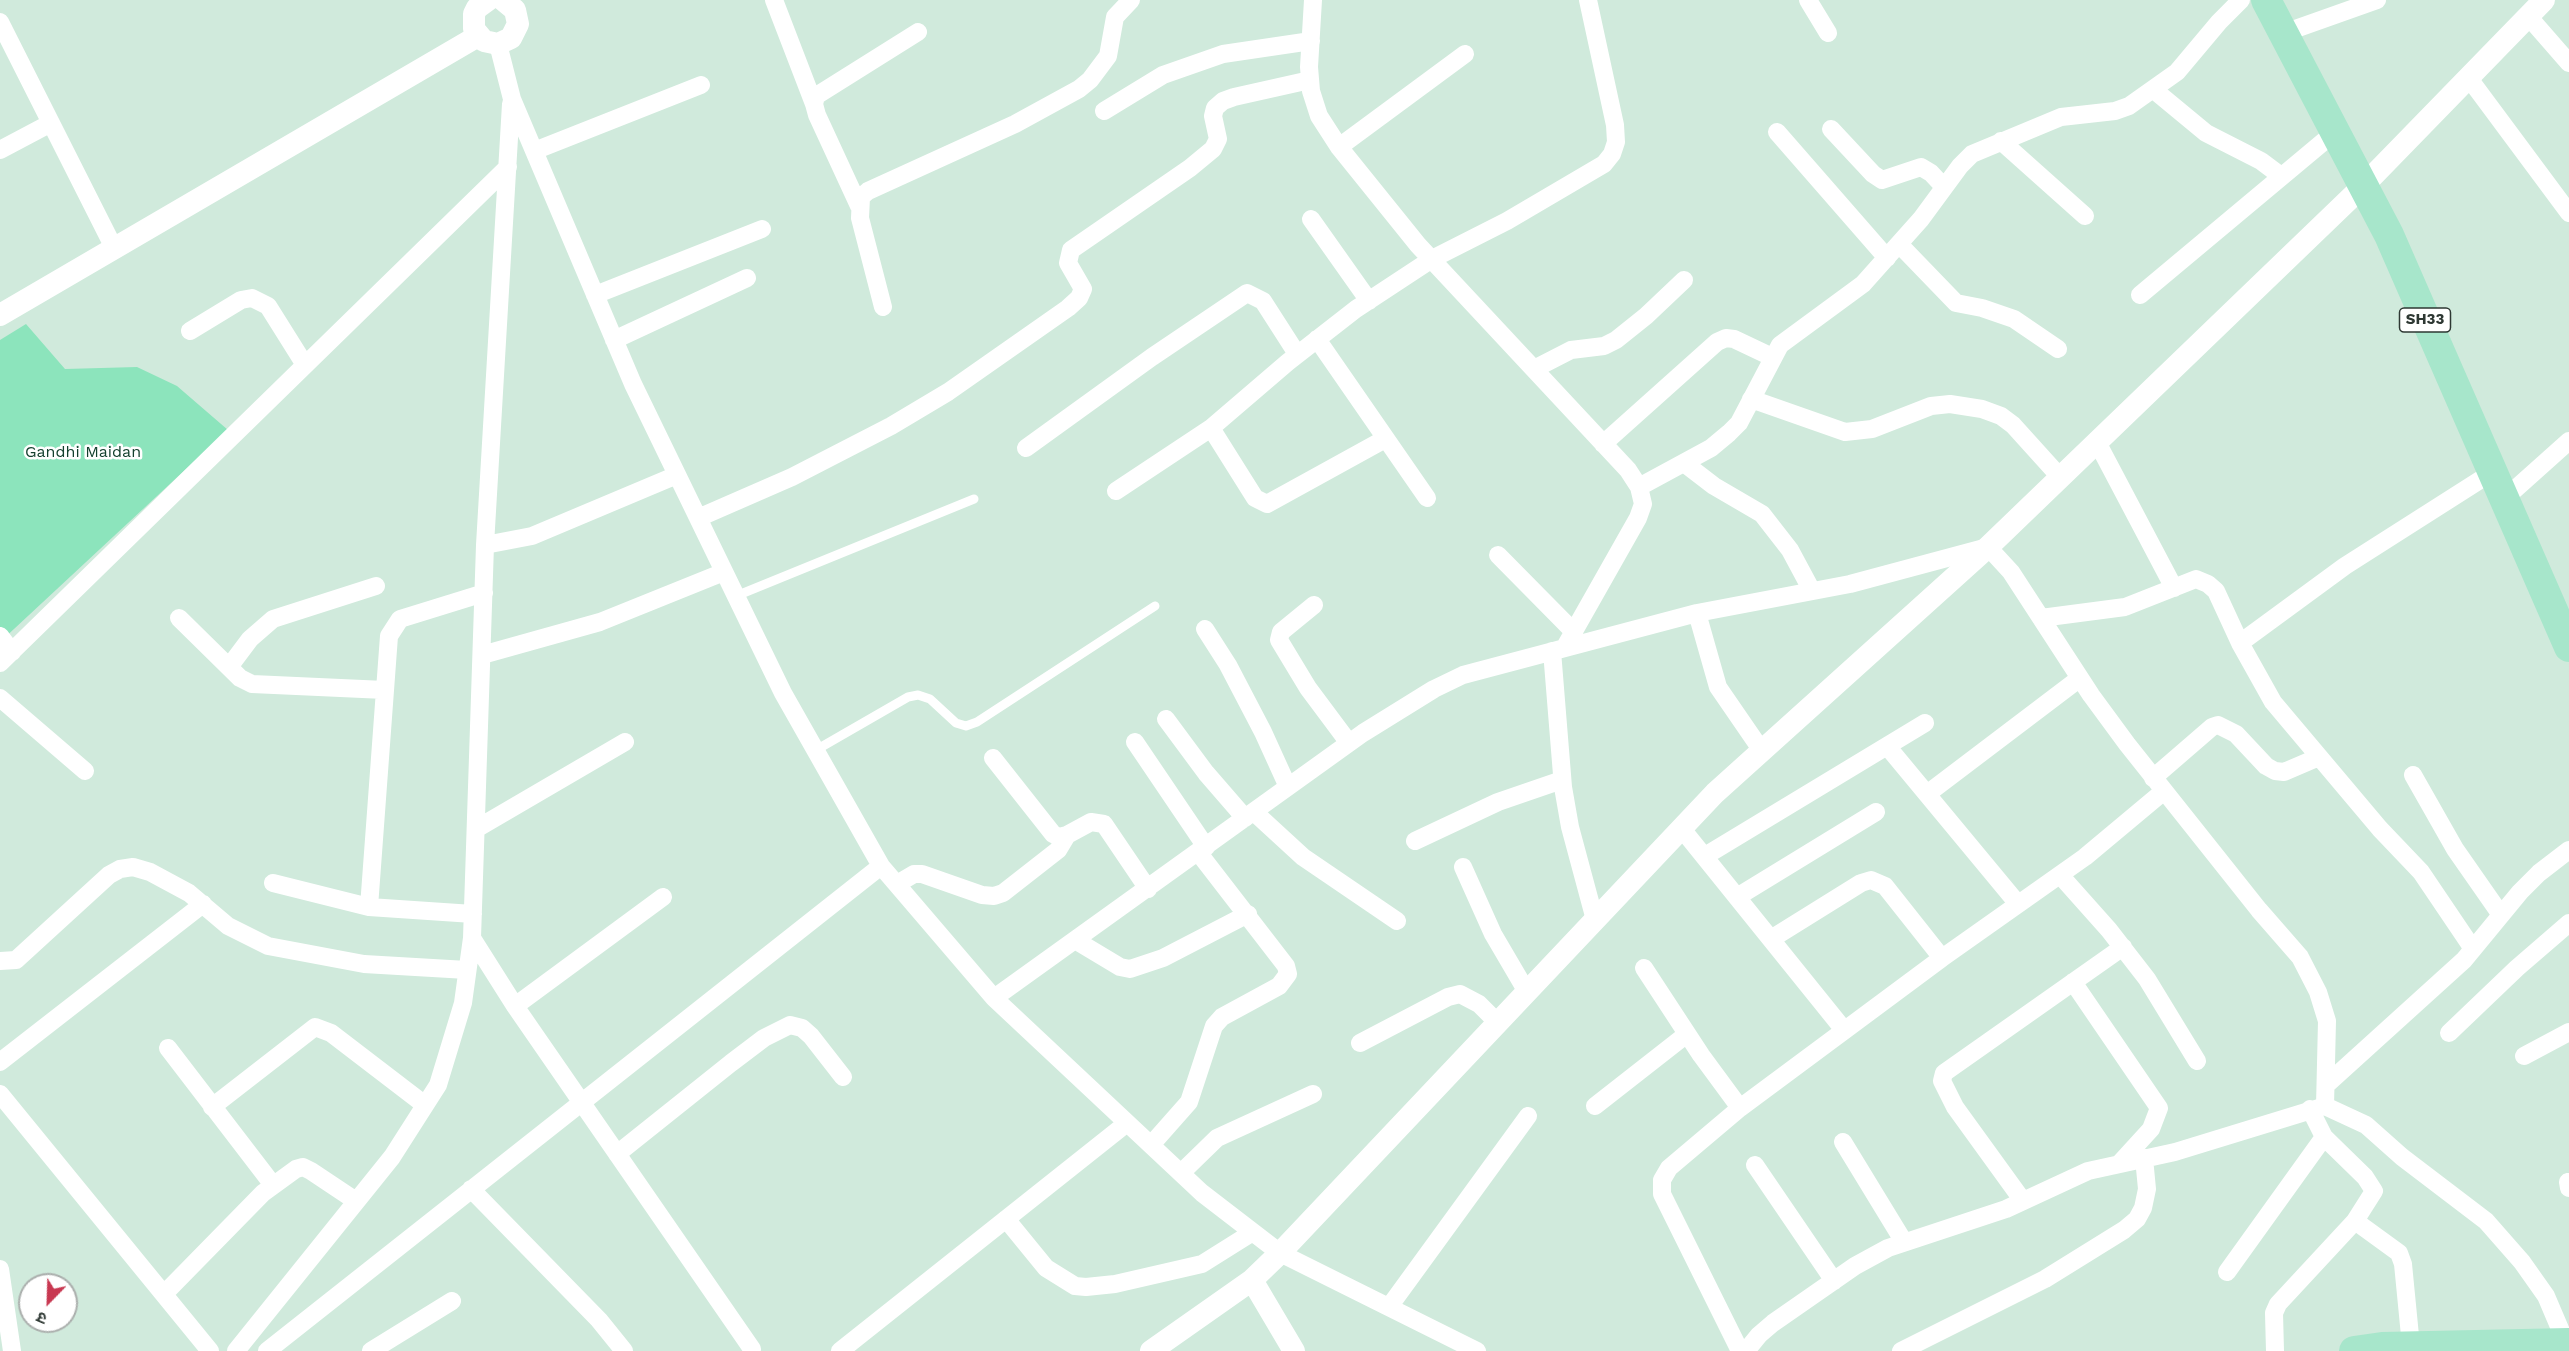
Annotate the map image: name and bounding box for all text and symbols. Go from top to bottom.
road number: SH33 [2400,308,2450,332]
park label: Gandhi Maidan [25,442,141,462]
north arrow [18,1273,78,1333]
text: उ [34,1308,50,1329]

